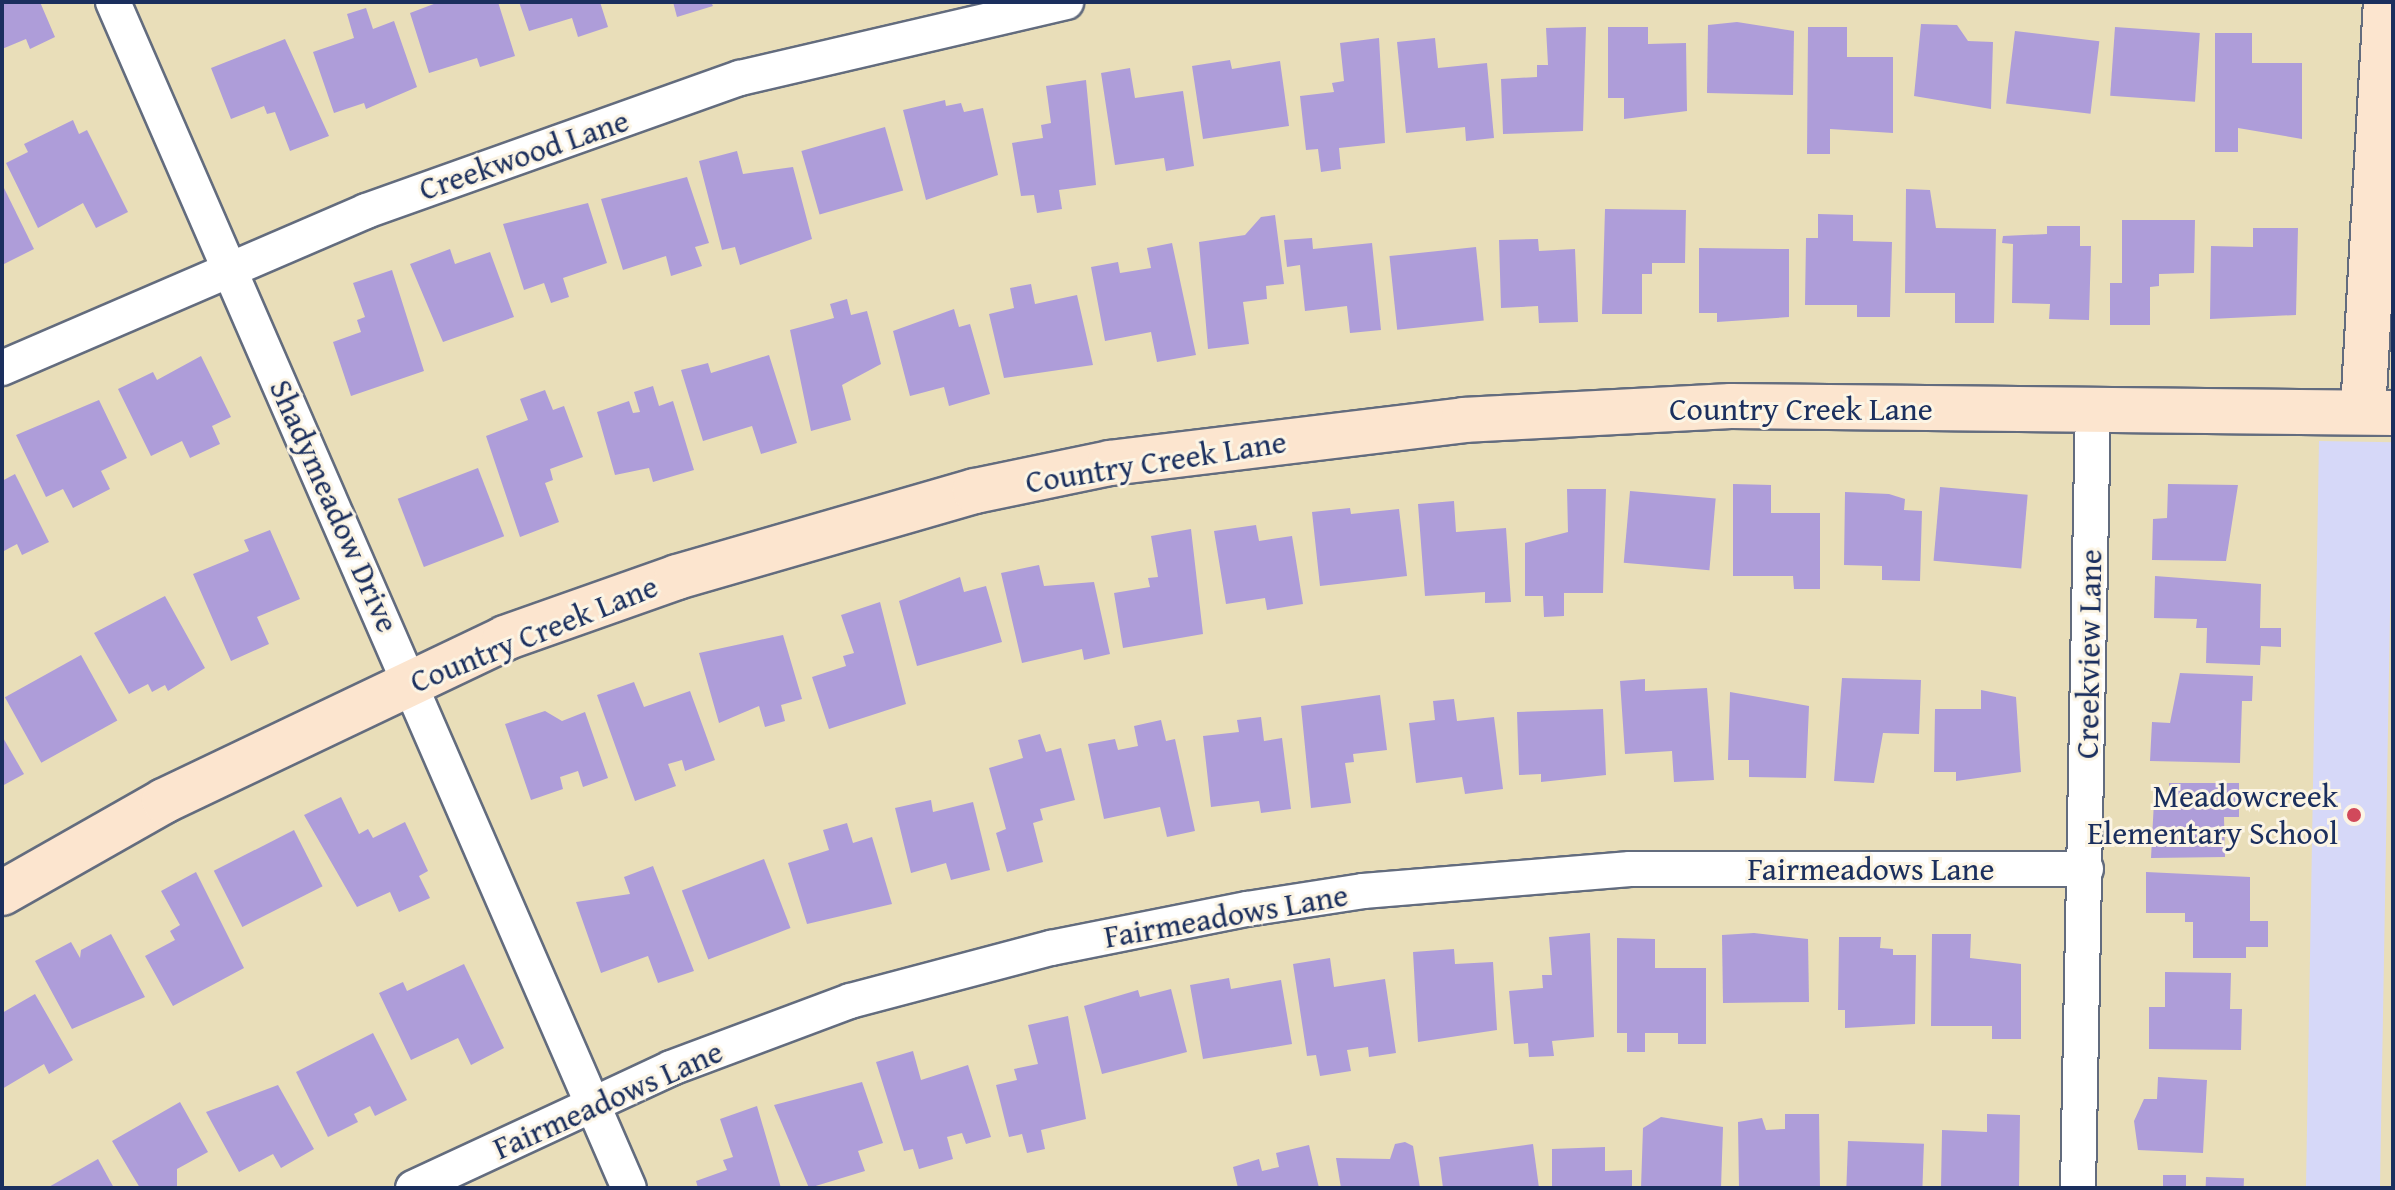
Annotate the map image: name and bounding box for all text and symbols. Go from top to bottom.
street label: Creekwood Lane [414,101,634,209]
street label: Shadymeadow Drive [261,374,407,638]
street label: Country Creek Lane [1669,390,1933,428]
street label: Country Creek Lane [1023,422,1289,502]
street label: Creekview Lane [2068,549,2110,759]
street label: Country Creek Lane [405,567,663,701]
place label: Meadowcreek Elementary School [2087,778,2338,853]
marker: Meadowcreek Elementary School [2345,806,2363,824]
street label: Fairmeadows Lane [1747,850,1995,888]
street label: Fairmeadows Lane [1101,876,1351,956]
street label: Fairmeadows Lane [487,1032,729,1168]

